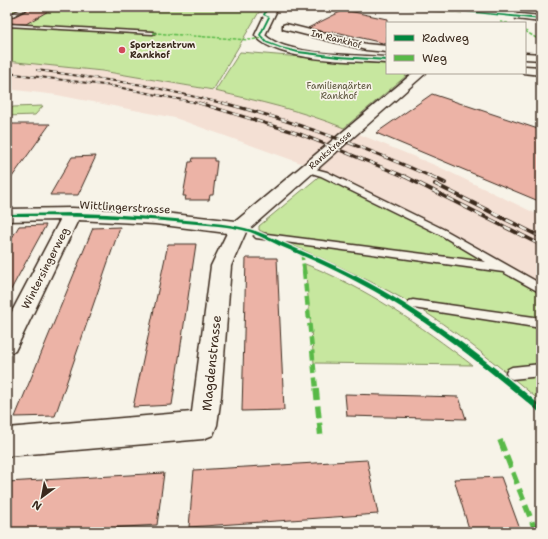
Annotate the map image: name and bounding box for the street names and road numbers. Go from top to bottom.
street label: Im Rankhof [309,27,363,51]
street label: Rankstrasse [306,128,354,172]
street label: Wittlingerstrasse [79,198,171,217]
street label: Wintersingerweg [18,224,73,312]
street label: Magdenstrasse [198,314,225,412]

